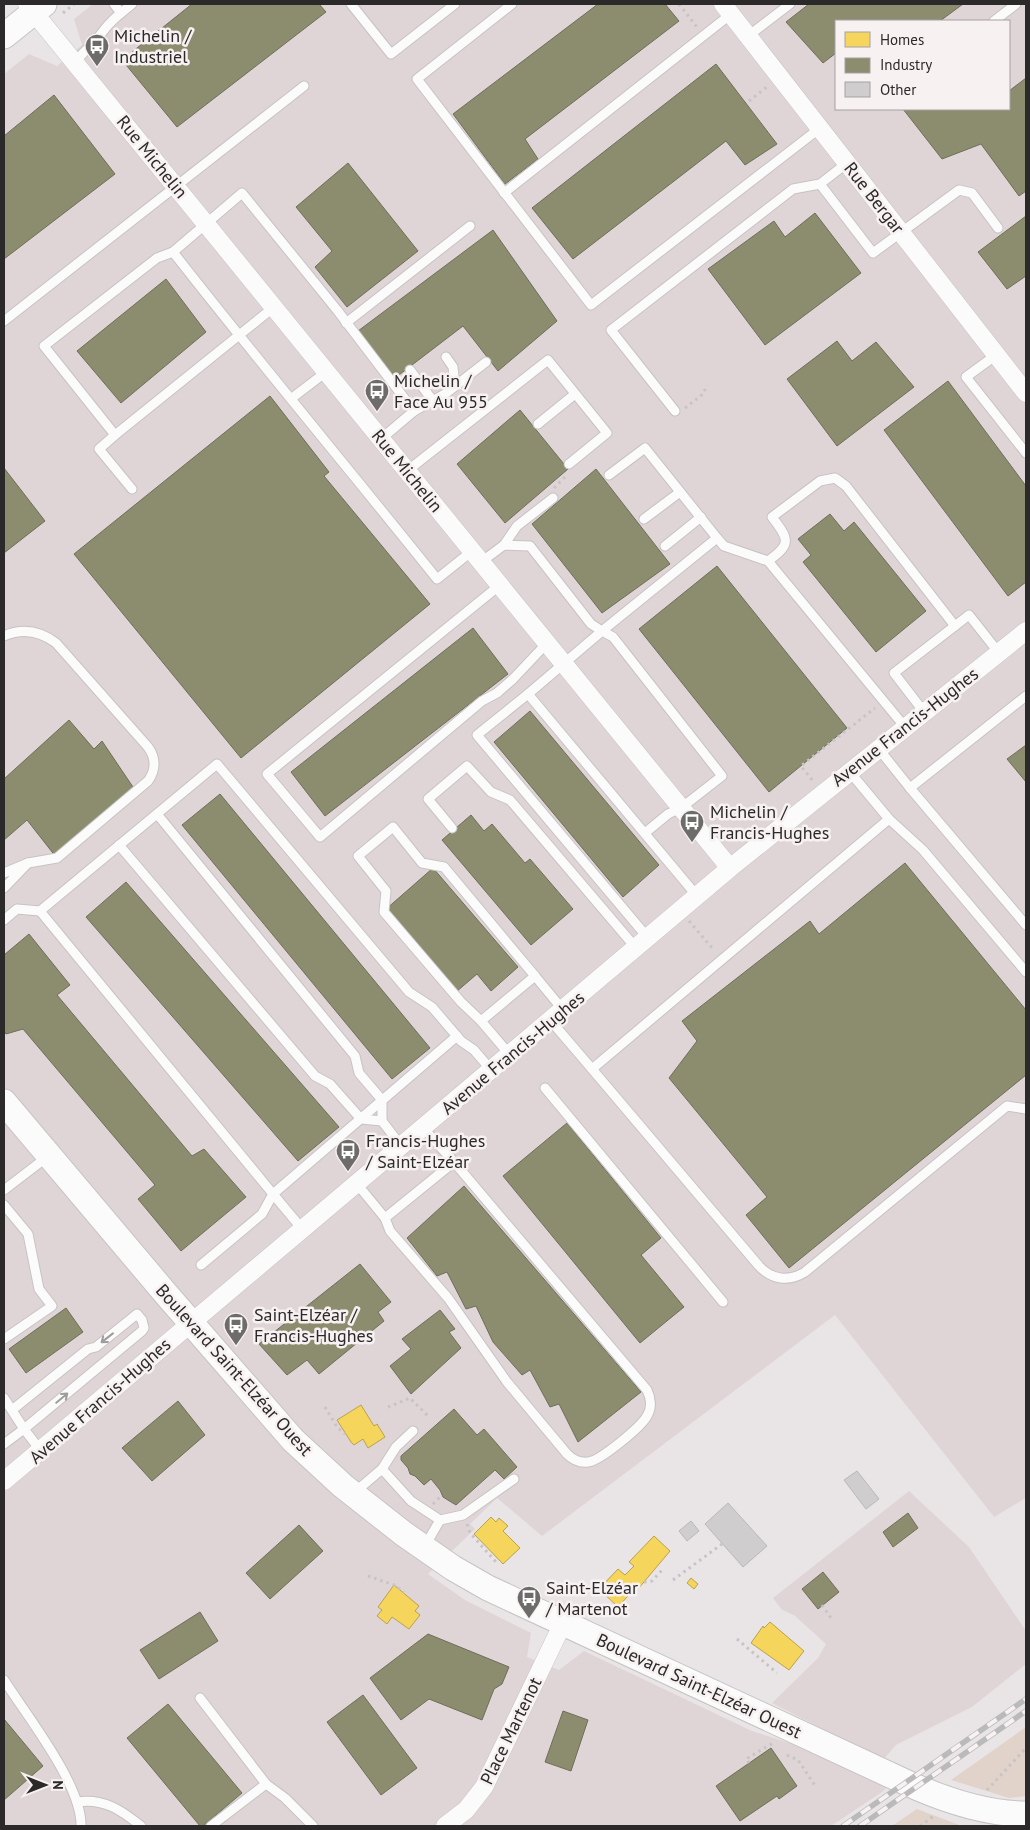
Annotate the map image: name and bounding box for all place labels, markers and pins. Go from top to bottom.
place label: Michelin / Industriel [114,24,193,68]
bus stop icon: Michelin / Industriel [84,33,110,67]
place label: Michelin / Face Au 955 [394,369,488,413]
bus stop icon: Michelin / Face Au 955 [364,378,390,412]
place label: Michelin / Francis-Hughes [710,800,829,844]
bus stop icon: Michelin / Francis-Hughes [679,809,705,843]
place label: Francis-Hughes / Saint-Elzéar [365,1129,485,1173]
bus stop icon: Francis-Hughes / Saint-Elzéar [335,1138,361,1172]
place label: Saint-Elzéar / Francis-Hughes [254,1303,373,1347]
bus stop icon: Saint-Elzéar / Francis-Hughes [223,1312,249,1346]
place label: Saint-Elzéar / Martenot [545,1576,638,1620]
bus stop icon: Saint-Elzéar / Martenot [516,1585,542,1619]

